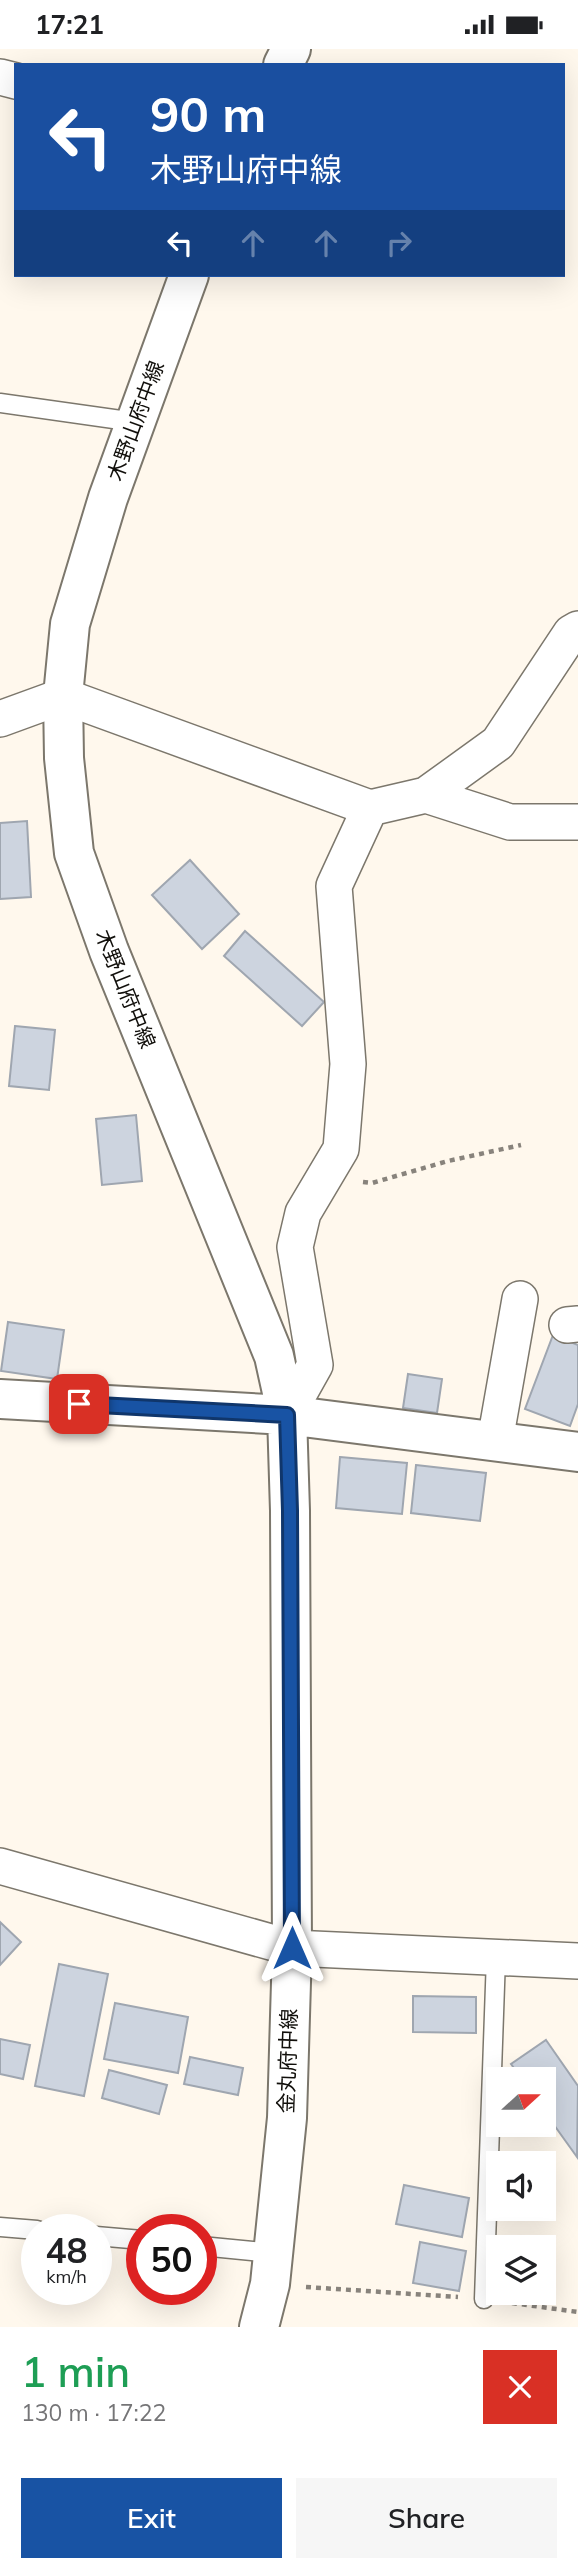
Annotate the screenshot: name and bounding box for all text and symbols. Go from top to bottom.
text: 17:21 [35,8,104,41]
text: 90 m [150,83,266,144]
icon: left [35,91,126,182]
text: 木野山府中線 [150,149,342,189]
icon: left [161,224,199,262]
icon: ahead [234,224,272,262]
icon: ahead [307,224,345,262]
icon: right [380,224,418,262]
street label: 木野山府中線 [101,357,169,484]
street label: 木野山府中線 [90,925,162,1052]
pin [49,1374,109,1434]
icon: arrive [60,1385,98,1423]
position arrow [255,1911,329,1985]
street label: 金丸府中線 [272,2008,302,2114]
north arrow [486,2067,556,2137]
map controls [486,2067,556,2305]
button: sound [486,2151,556,2221]
speed limit sign: 50 [126,2214,217,2305]
text: 48 [45,2228,88,2272]
button: layers [486,2235,556,2305]
text: km/h [46,2265,87,2288]
text: 1 min [21,2345,130,2398]
button: close [483,2350,557,2424]
text: 130 m · 17:22 [21,2398,166,2427]
button: Exit [21,2478,282,2558]
button: Share [296,2478,557,2558]

